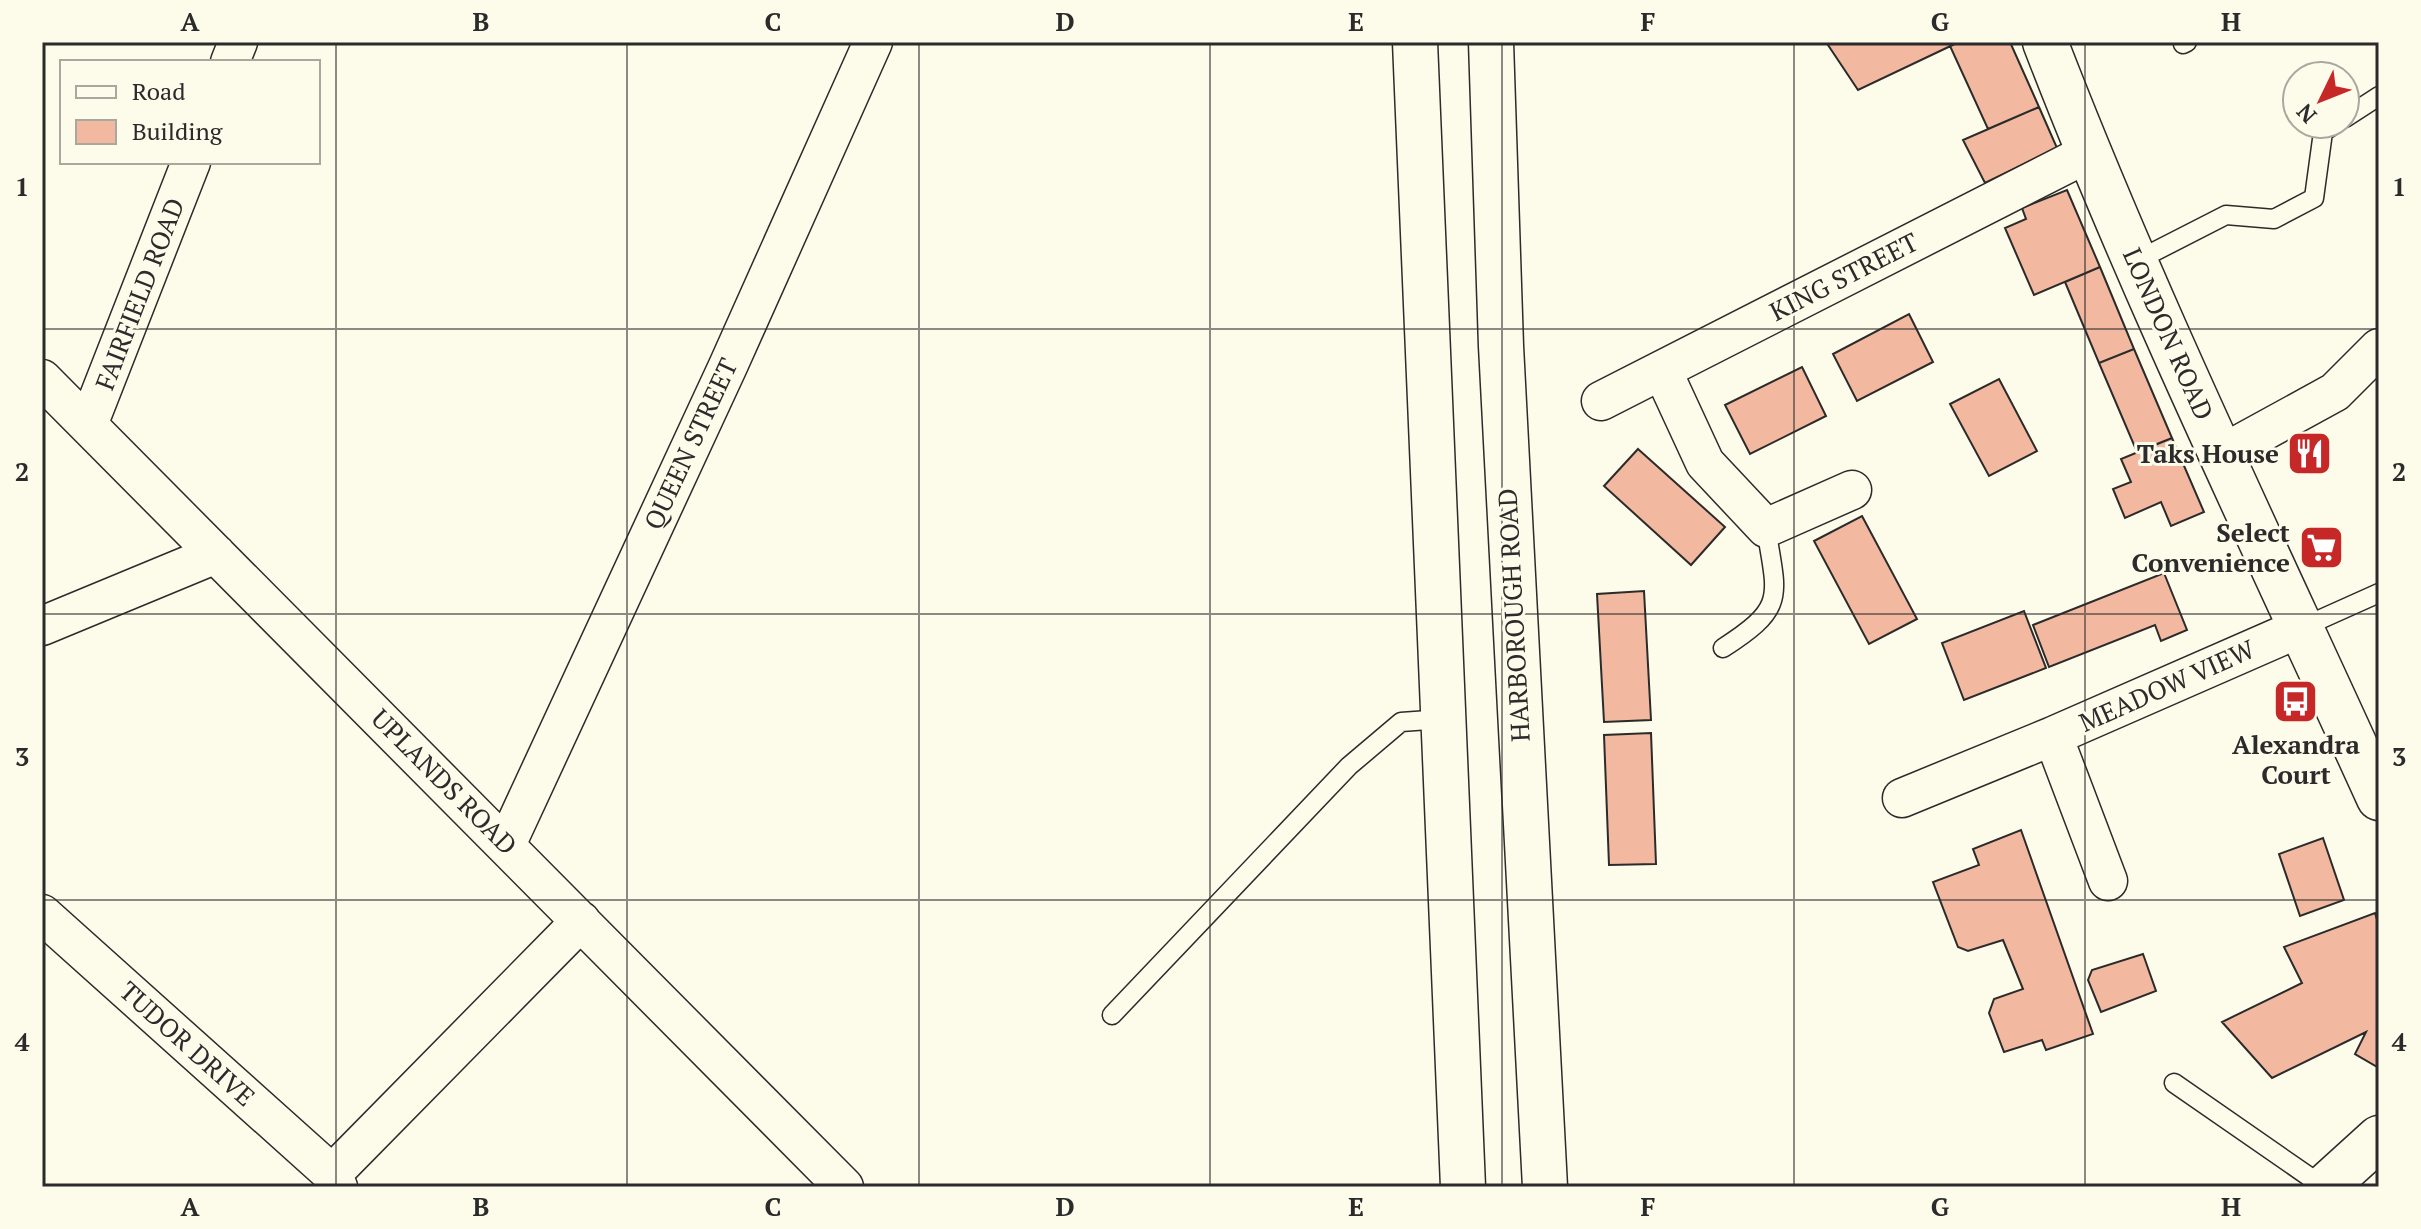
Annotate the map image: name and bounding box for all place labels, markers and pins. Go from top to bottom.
restaurant icon: Taks House [2286,430,2334,478]
place label: Taks House [2137,436,2279,470]
place label: Select Convenience [2132,515,2291,579]
supermarket icon: Select Convenience [2297,524,2345,572]
bus stop icon: Alexandra Court [2272,678,2320,726]
place label: Alexandra Court [2232,727,2361,791]

